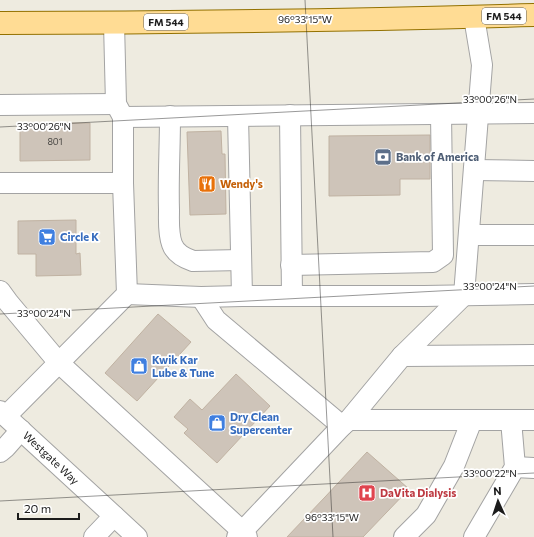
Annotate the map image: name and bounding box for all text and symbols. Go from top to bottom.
road number: FM 544 [482,8,526,24]
text: 96°33'15"W [278,13,332,25]
road number: FM 544 [144,14,188,30]
text: 33°00'26"N [463,93,517,105]
text: 33°00'26"N [17,120,71,132]
house number: 801 [47,136,63,147]
bank icon: Bank of America [373,147,393,167]
place label: Bank of America [396,150,479,163]
restaurant icon: Wendy's [197,174,217,194]
place label: Wendy's [220,177,263,190]
supermarket icon: Circle K [37,227,57,247]
place label: Circle K [60,230,99,243]
text: 33°00'24"N [463,280,517,292]
text: 33°00'24"N [17,307,71,319]
place label: Kwik Kar Lube & Tune [152,353,215,379]
shop icon: Kwik Kar Lube & Tune [129,356,149,376]
place label: Dry Clean Supercenter [230,410,292,436]
shop icon: Dry Clean Supercenter [207,413,227,433]
street label: Westgate Way [21,428,82,487]
text: 33°00'22"N [463,467,517,479]
north arrow [478,481,518,521]
hospital icon: DaVita Dialysis [357,483,377,503]
text: N [493,484,502,497]
place label: DaVita Dialysis [380,486,456,499]
scale bar [18,495,79,521]
text: 20 m [24,501,51,515]
text: 96°33'15"W [305,511,359,523]

